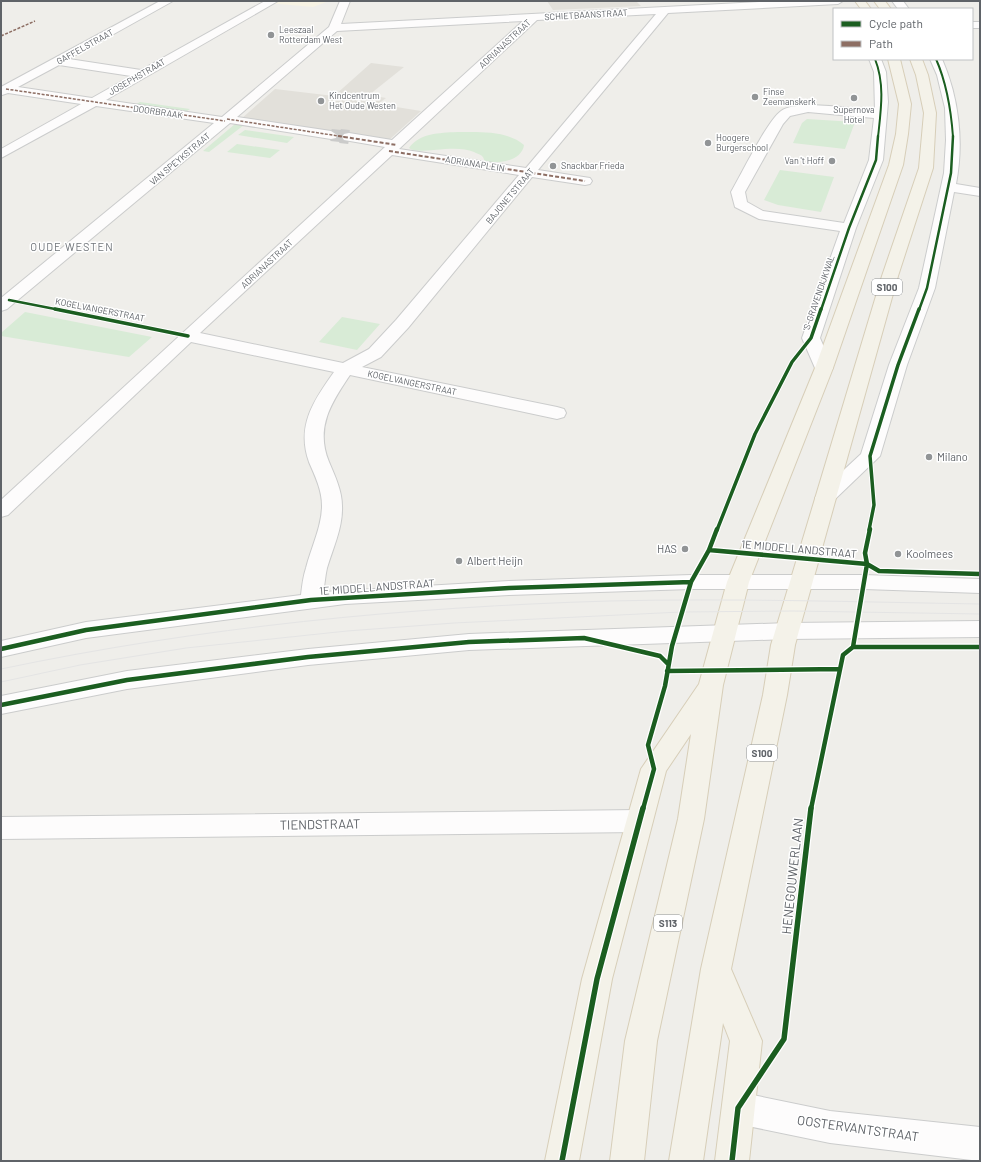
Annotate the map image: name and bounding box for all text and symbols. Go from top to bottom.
street label: SCHIETBAANSTRAAT [544,7,628,22]
legend [833,8,973,60]
text: Cycle path [869,16,923,30]
street label: ADRIANASTRAAT [476,17,533,71]
place label: Leeszaal Rotterdam West [279,24,342,45]
street label: GAFFELSTRAAT [54,26,115,67]
marker: Leeszaal Rotterdam West [266,30,276,40]
text: Path [869,36,893,50]
street label: JOSEPHSTRAAT [106,56,167,97]
place label: Finse Zeemanskerk [763,86,816,107]
place label: Kindcentrum Het Oude Westen [329,90,396,111]
marker: Finse Zeemanskerk [750,92,760,102]
marker: Supernova Hotel [849,93,859,103]
marker: Kindcentrum Het Oude Westen [316,96,326,106]
street label: DOORBRAAK [132,103,184,121]
place label: Supernova Hotel [833,104,875,125]
street label: VAN SPEYKSTRAAT [147,130,212,187]
place label: Hoogere Burgerschool [716,132,768,153]
marker: Hoogere Burgerschool [703,138,713,148]
street label: ADRIANAPLEIN [444,153,506,174]
place label: Van 't Hoff [784,155,824,166]
marker: Van 't Hoff [827,156,837,166]
place label: Snackbar Frieda [561,160,624,171]
marker: Snackbar Frieda [548,161,558,171]
street label: BAJONETSTRAAT [483,165,536,226]
street label: ADRIANASTRAAT [238,237,295,291]
district label: OUDE WESTEN [30,240,114,253]
street label: 'S-GRAVENDIJKWAL [800,254,837,332]
road number: S100 [872,279,902,295]
street label: KOGELVANGERSTRAAT [54,295,146,324]
street label: KOGELVANGERSTRAAT [367,368,458,397]
place label: Milano [937,450,968,463]
marker: Milano [924,452,934,462]
street label: 1E MIDDELLANDSTRAAT [741,537,857,560]
place label: HAS [657,542,677,555]
marker: HAS [680,544,690,554]
place label: Koolmees [906,547,953,560]
marker: Koolmees [893,549,903,559]
place label: Albert Heijn [467,554,523,567]
marker: Albert Heijn [454,556,464,566]
street label: 1E MIDDELLANDSTRAAT [319,576,435,597]
road number: S100 [747,745,777,761]
street label: TIENDSTRAAT [279,815,361,833]
street label: HENEGOUWERLAAN [778,817,806,935]
road number: S113 [654,915,682,931]
street label: OOSTERVANTSTRAAT [796,1112,920,1144]

